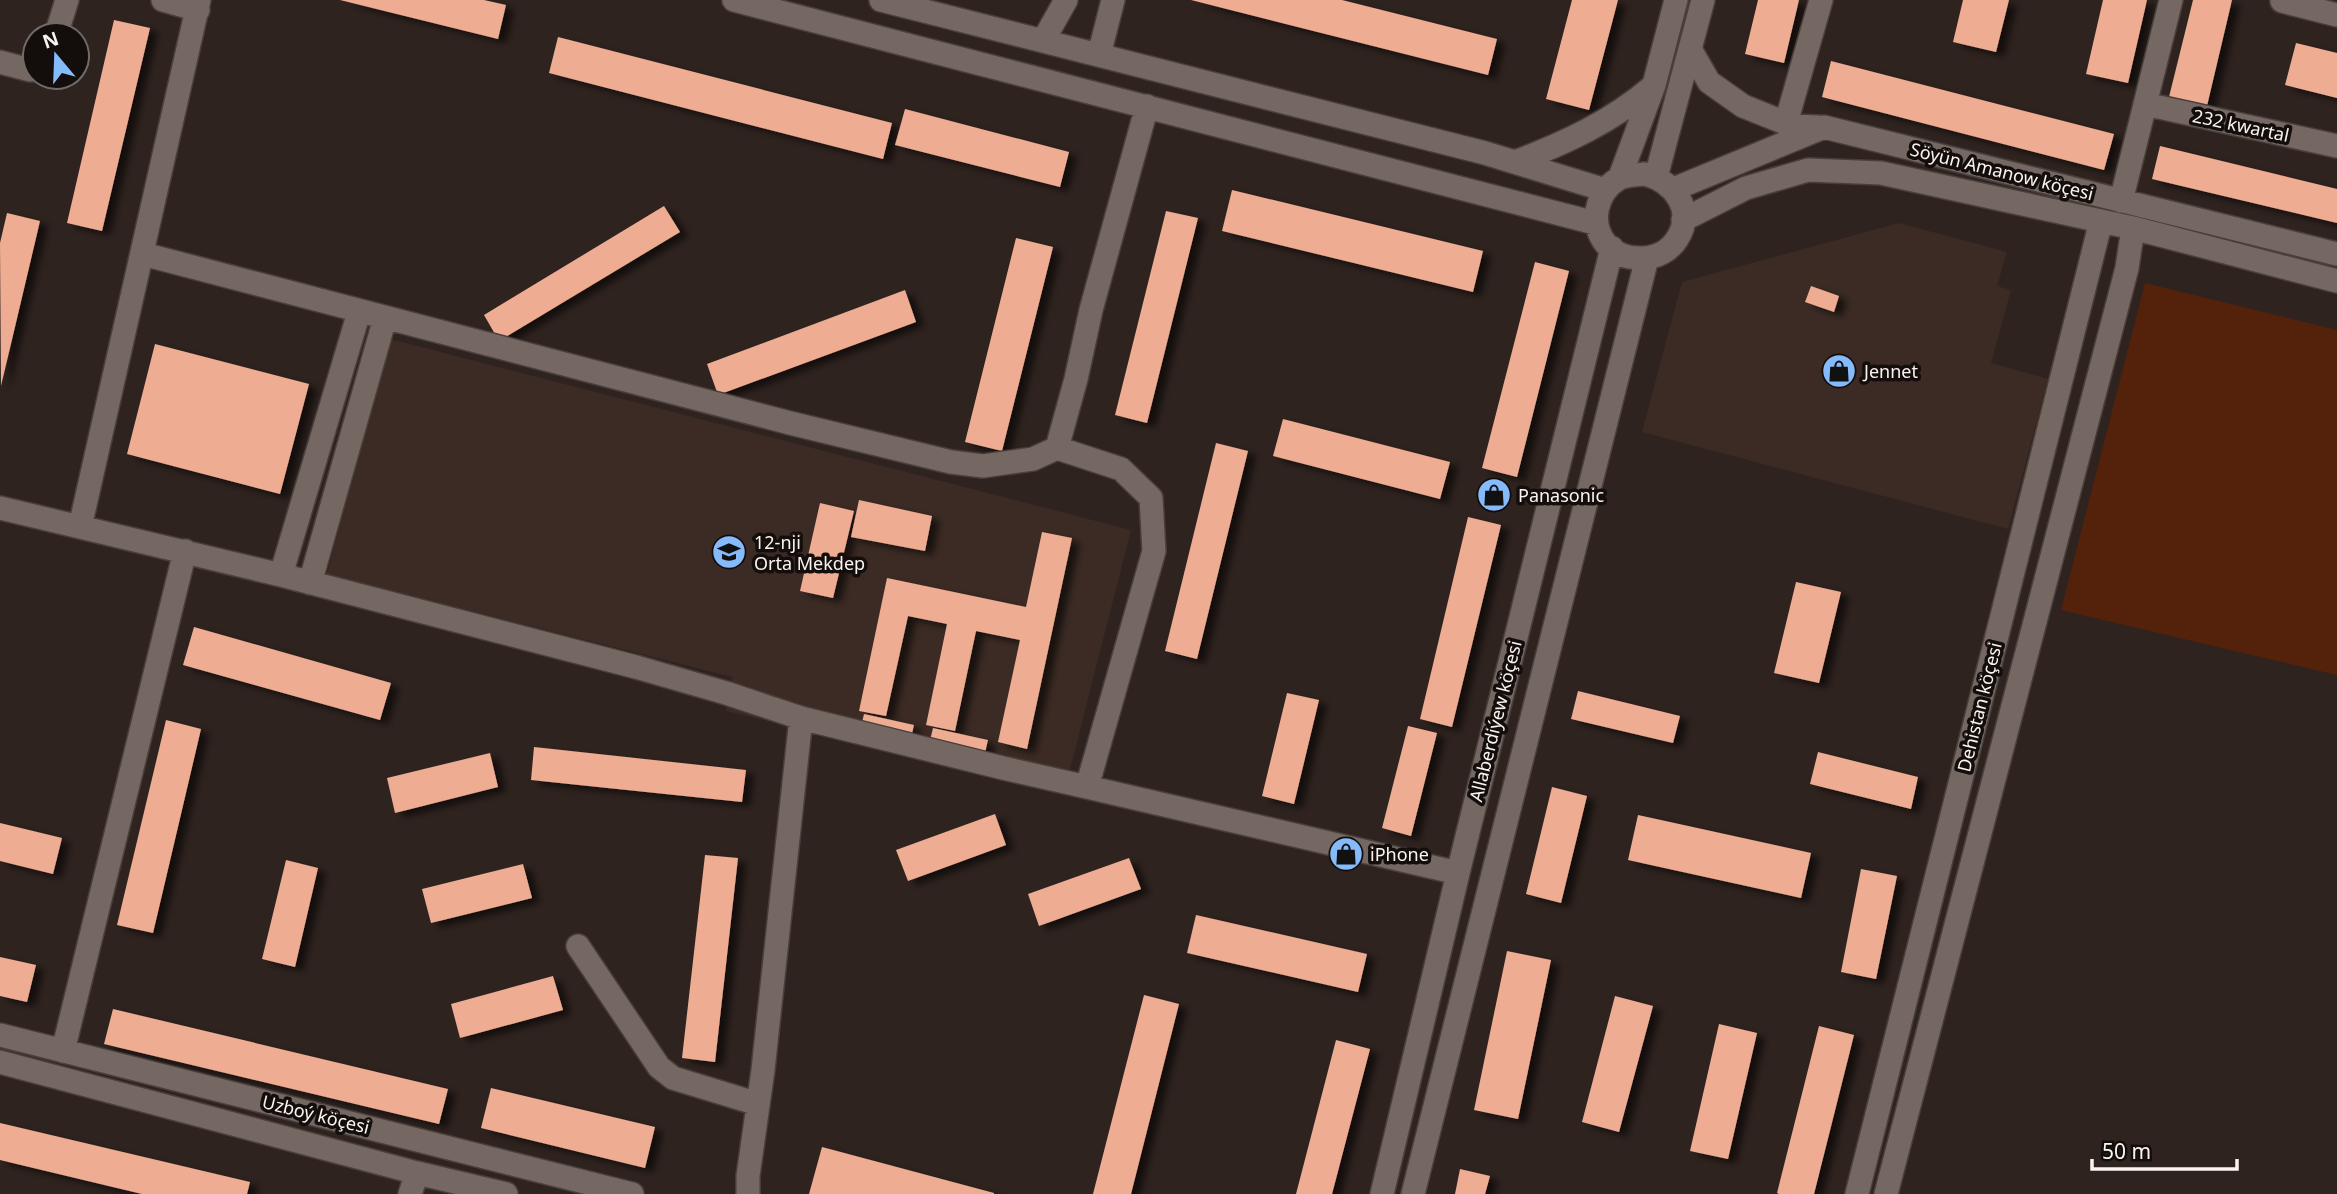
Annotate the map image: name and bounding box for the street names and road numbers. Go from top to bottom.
street label: 232 kwartal [2191,103,2291,147]
street label: Söyün Amanow köçesi [1908,137,2096,205]
street label: Allaberdiýew köçesi [1463,638,1527,804]
street label: Dehistan köçesi [1951,640,2007,774]
street label: Uzboý köçesi [260,1089,372,1139]

